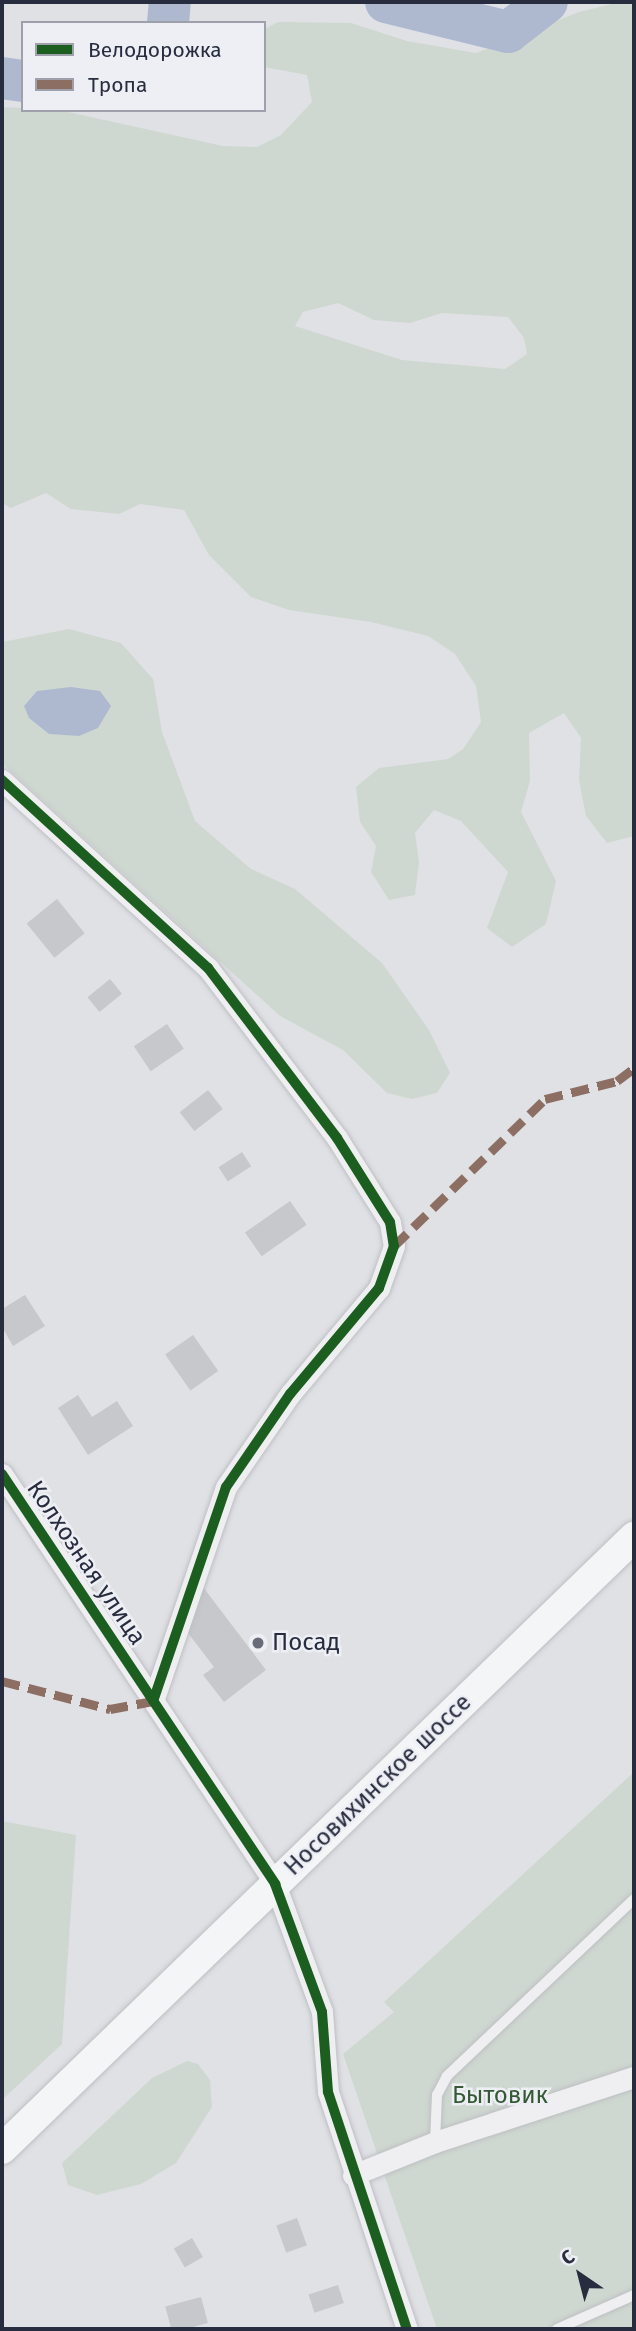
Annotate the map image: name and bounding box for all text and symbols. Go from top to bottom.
legend [21,21,266,112]
text: Велодорожка [88,37,222,63]
text: Тропа [88,72,147,98]
street label: Колхозная улица [20,1475,152,1651]
place label: Посад [272,1629,340,1657]
marker: Посад [250,1635,266,1651]
street label: Носовихинское шоссе [278,1688,478,1882]
park label: Бытовик [452,2082,548,2110]
north arrow [545,2240,615,2310]
text: С [557,2245,579,2270]

